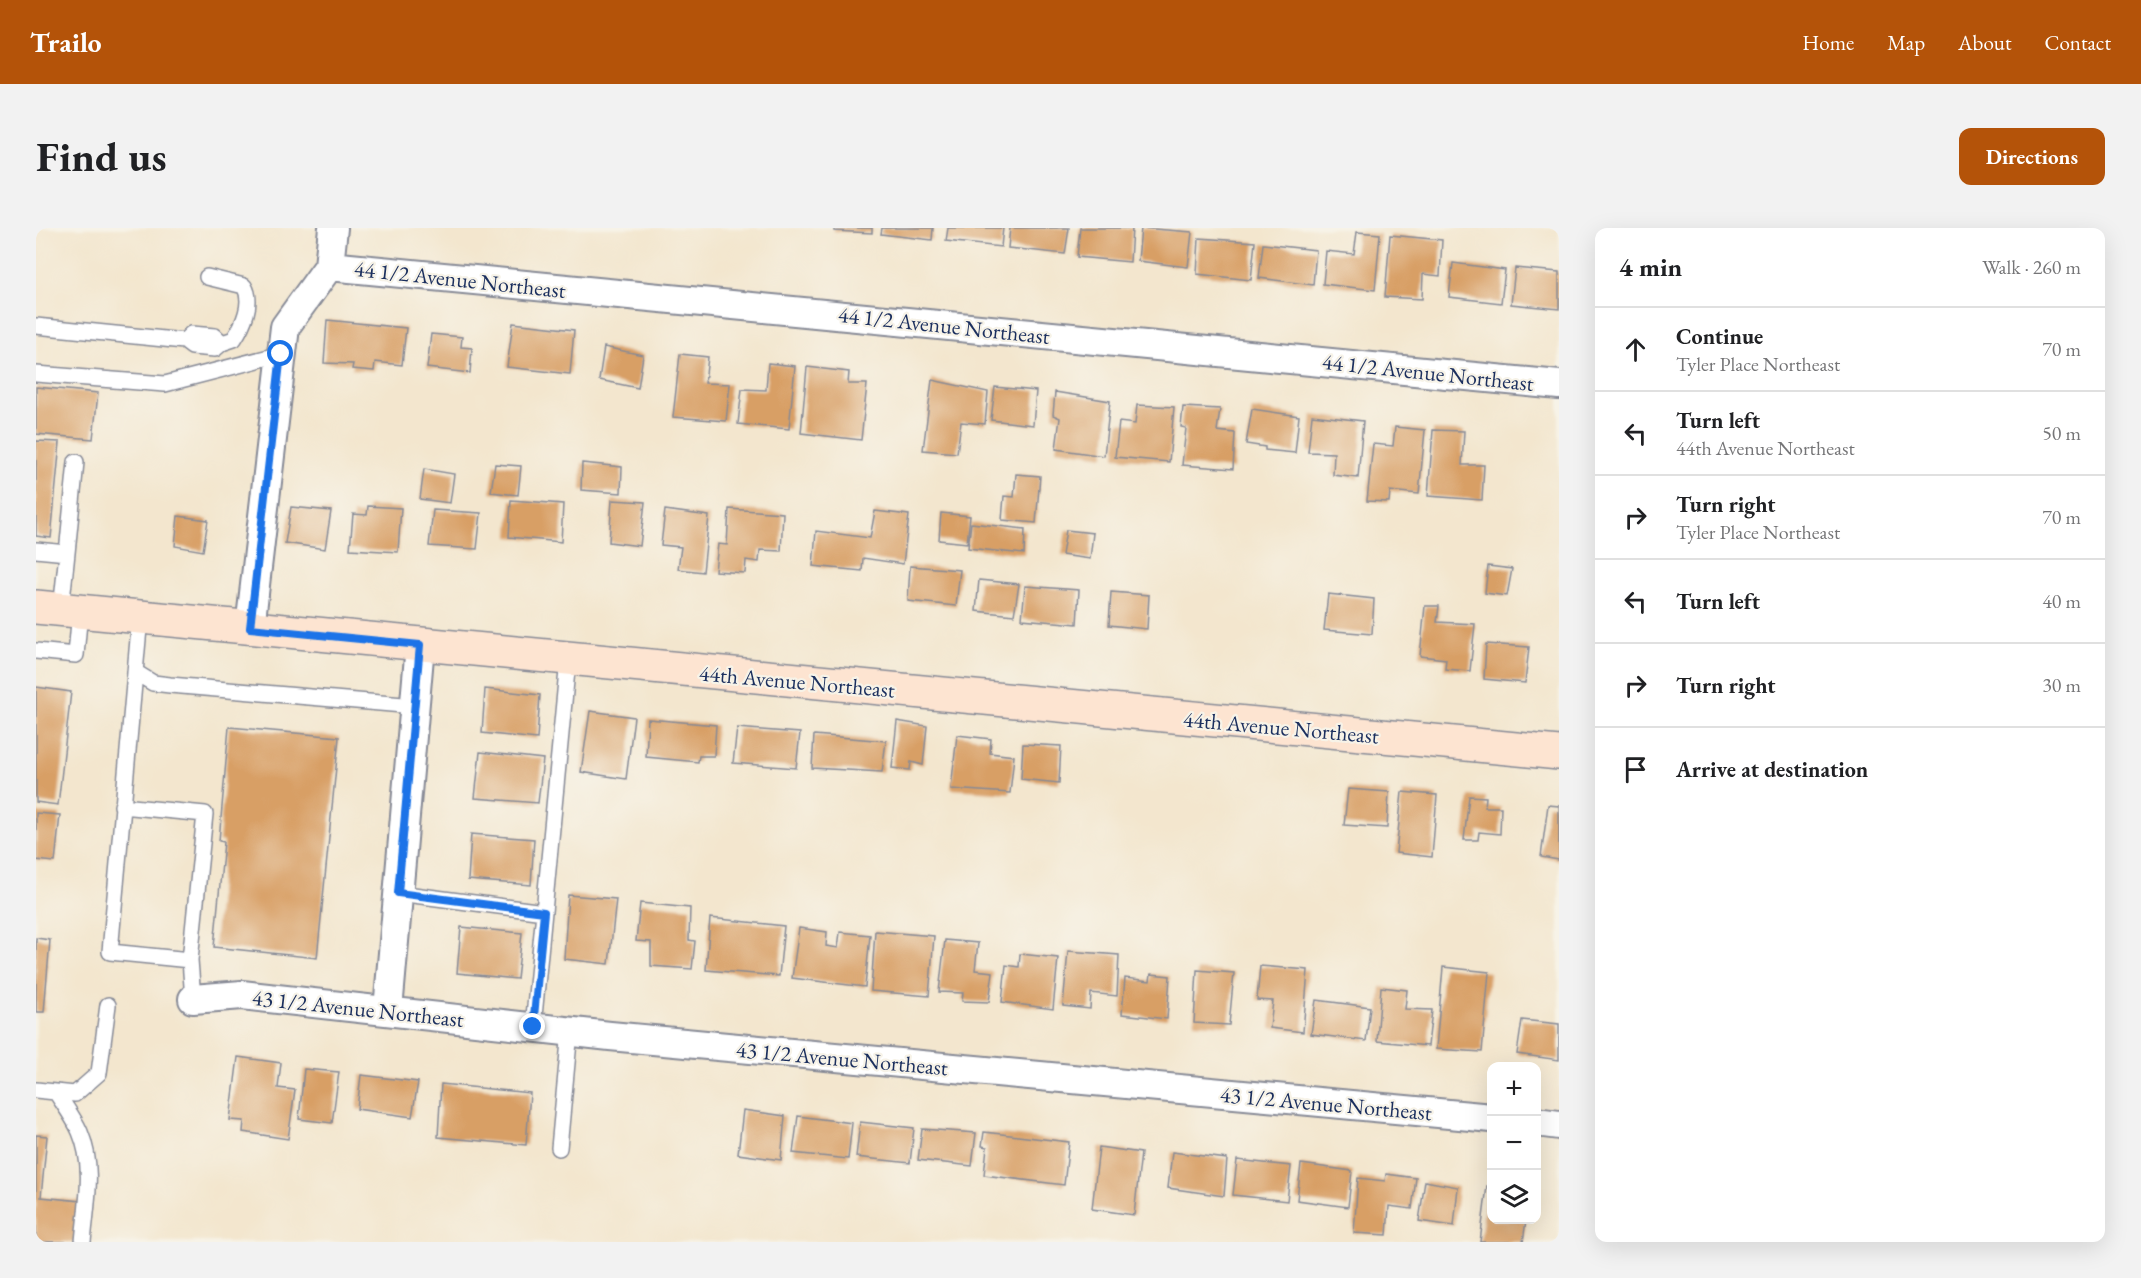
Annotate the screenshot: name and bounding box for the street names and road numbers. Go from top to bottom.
street label: 44 1/2 Avenue Northeast [353,254,567,305]
street label: 44 1/2 Avenue Northeast [837,300,1051,351]
street label: 44 1/2 Avenue Northeast [1321,347,1535,398]
street label: 44th Avenue Northeast [698,658,896,705]
street label: 44th Avenue Northeast [1182,704,1380,751]
street label: 43 1/2 Avenue Northeast [251,983,465,1034]
street label: 43 1/2 Avenue Northeast [735,1035,949,1082]
street label: 43 1/2 Avenue Northeast [1219,1080,1433,1127]

